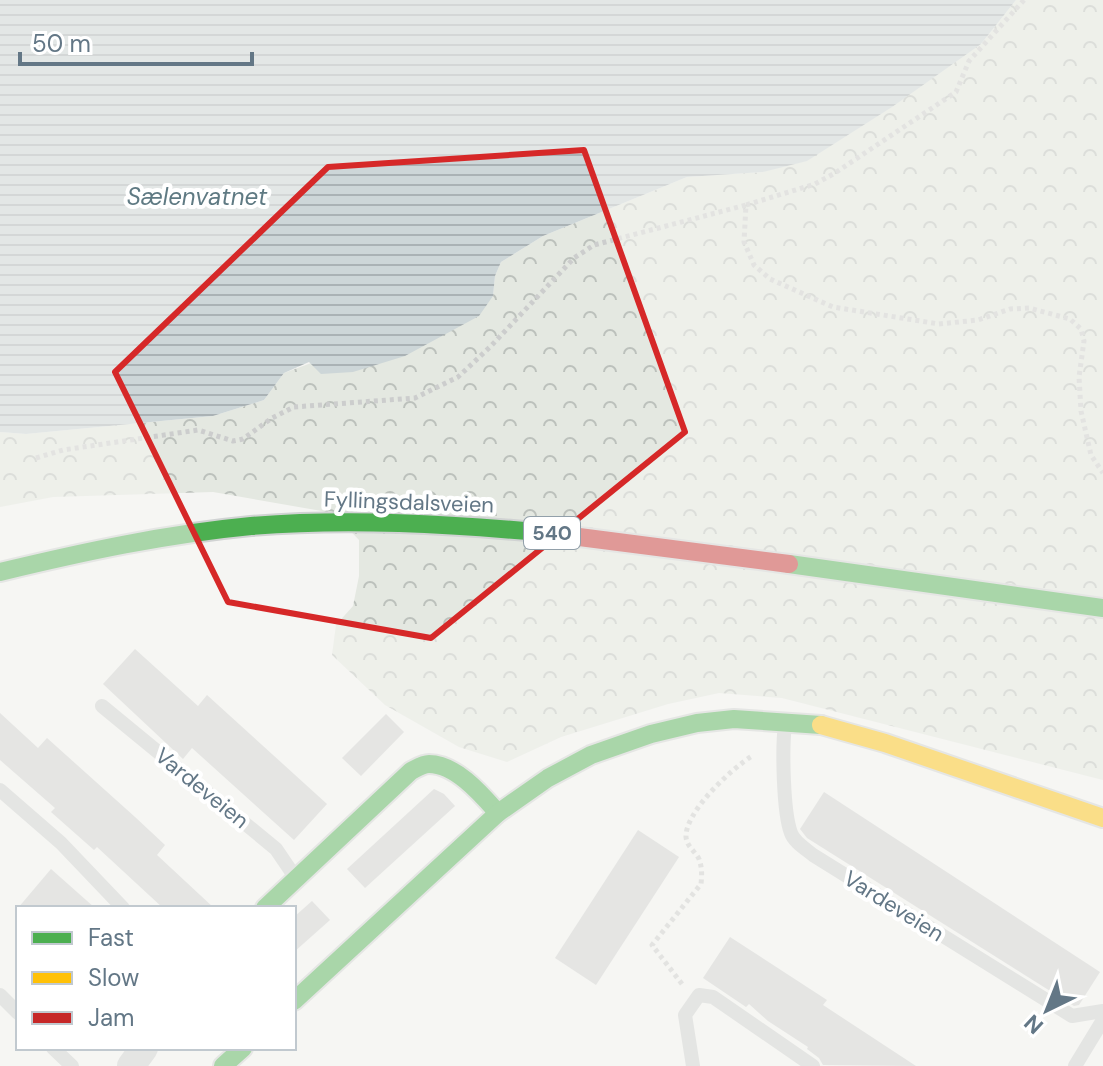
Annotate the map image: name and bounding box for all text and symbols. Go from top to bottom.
scale bar [20,16,252,66]
text: 50 m [32,28,91,59]
water label: Sælenvatnet [127,181,268,212]
street label: Fyllingsdalsveien [323,485,495,519]
road number: 540 [524,517,580,549]
street label: Vardeveien [149,741,255,835]
street label: Vardeveien [838,864,950,948]
legend [16,906,296,1050]
text: Fast [88,922,134,953]
text: Slow [88,962,139,993]
north arrow [1007,970,1087,1050]
text: Jam [88,1002,134,1033]
text: N [1018,1008,1049,1040]

